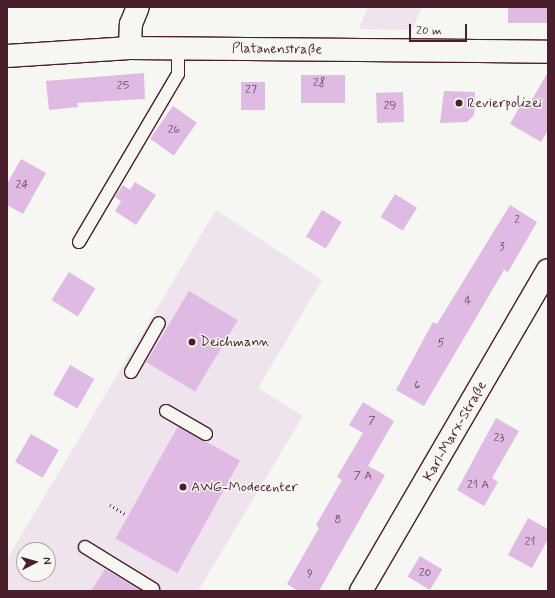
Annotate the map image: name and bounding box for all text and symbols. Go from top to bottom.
scale bar [411,16,469,42]
text: 20 m [416,23,442,39]
street label: Platanenstraße [232,40,322,58]
house number: 28 [313,77,325,91]
house number: 25 [117,80,129,94]
house number: 27 [245,84,257,98]
place label: Revierpolizei [467,95,542,111]
marker: Revierpolizei [454,98,464,108]
house number: 29 [383,100,397,114]
house number: 26 [168,124,180,138]
house number: 24 [15,179,29,193]
house number: 2 [514,214,520,228]
house number: 3 [499,241,505,255]
house number: 4 [465,295,471,309]
place label: Deichmann [200,334,270,350]
marker: Deichmann [187,337,197,347]
house number: 5 [437,337,445,351]
street label: Karl-Marx-Straße [420,378,490,484]
house number: 6 [414,379,420,393]
house number: 7 [368,415,376,429]
house number: 23 [494,432,504,446]
house number: 7 A [354,470,372,484]
place label: AWG-Modecenter [191,479,298,495]
house number: 21 A [467,479,489,493]
marker: AWG-Modecenter [178,482,188,492]
house number: 8 [335,514,341,528]
house number: 21 [524,536,536,550]
north arrow [16,542,56,582]
text: N [40,556,54,565]
house number: 20 [419,567,431,581]
house number: 9 [307,568,313,582]

